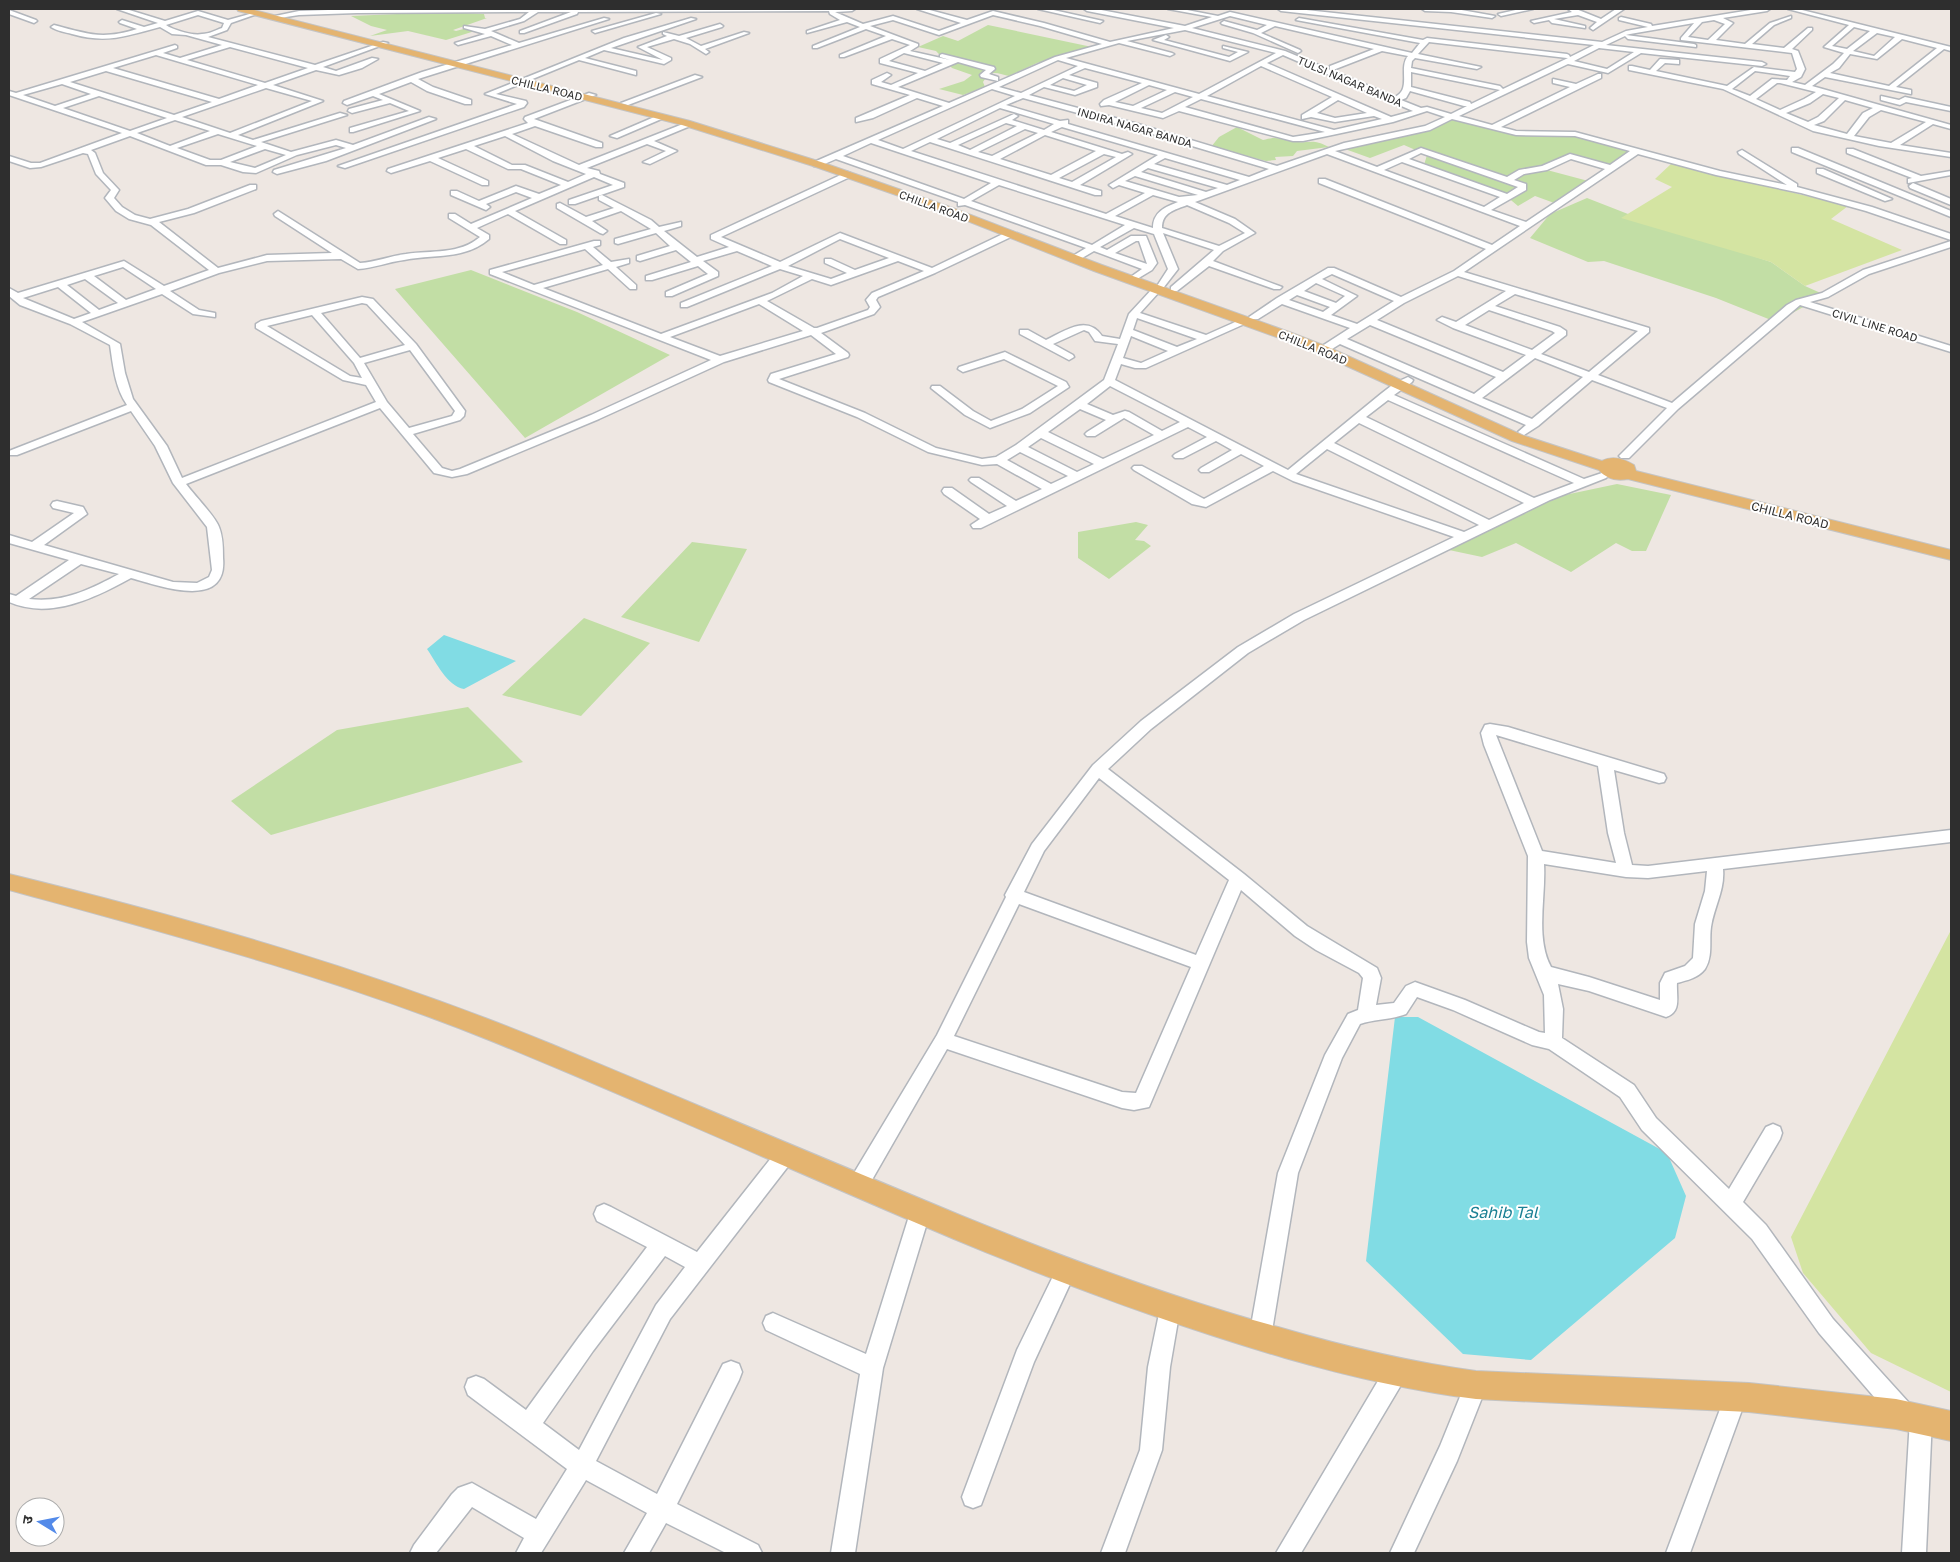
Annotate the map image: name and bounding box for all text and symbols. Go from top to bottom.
street label: TULSI NAGAR BANDA [1296,53,1405,109]
street label: CHILLA ROAD [510,73,584,103]
street label: INDIRA NAGAR BANDA [1076,104,1195,150]
street label: CHILLA ROAD [898,187,971,225]
street label: CIVIL LINE ROAD [1831,306,1920,344]
street label: CHILLA ROAD [1277,327,1349,367]
street label: CHILLA ROAD [1750,498,1830,532]
water label: Sahib Tal [1468,1202,1539,1222]
north arrow [15,1497,65,1547]
text: उ [18,1513,36,1525]

